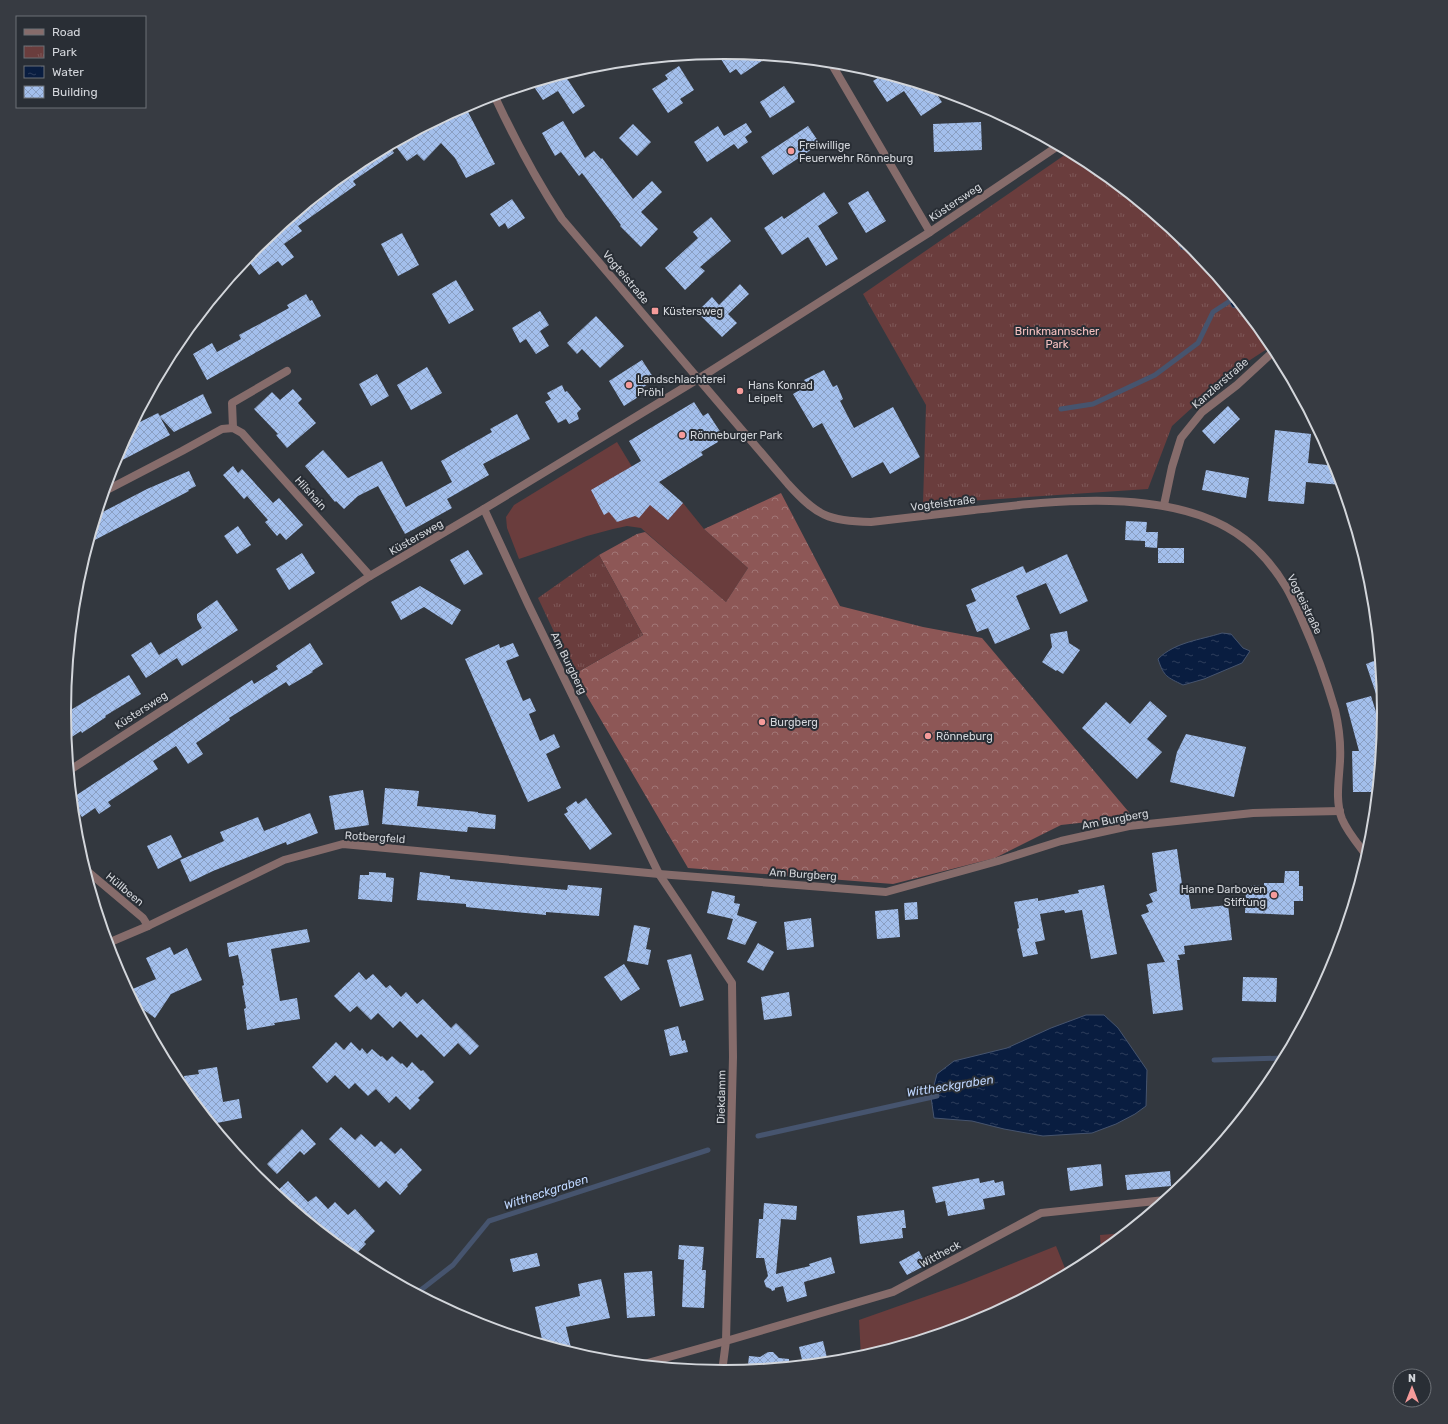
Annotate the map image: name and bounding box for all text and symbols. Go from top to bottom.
legend [16,16,146,108]
text: Road [52,25,80,39]
text: Park [52,45,78,59]
text: Water [52,65,84,79]
text: Building [52,85,98,99]
place label: Freiwillige Feuerwehr Rönneburg [799,139,913,165]
marker: Freiwillige Feuerwehr Rönneburg [786,146,796,156]
street label: Küstersweg [927,180,984,225]
street label: Vogteistraße [600,248,652,307]
place label: Küstersweg [663,305,723,318]
marker: Küstersweg [650,306,660,316]
park label: Brinkmannscher Park [1015,325,1100,351]
street label: Kanzlerstraße [1189,355,1251,411]
place label: Landschlachterei Pröhl [637,373,726,399]
place label: Hans Konrad Leipelt [748,379,813,405]
marker: Landschlachterei Pröhl [624,380,634,390]
marker: Hans Konrad Leipelt [735,386,745,396]
place label: Rönneburger Park [690,429,783,442]
marker: Rönneburger Park [677,430,687,440]
street label: Hilshain [292,474,329,513]
street label: Vogteistraße [910,493,976,514]
street label: Küstersweg [387,517,446,558]
street label: Vogteistraße [1284,572,1325,636]
street label: Am Burgberg [548,630,589,697]
street label: Küstersweg [113,689,170,732]
place label: Burgberg [770,716,818,729]
marker: Burgberg [757,717,767,727]
place label: Rönneburg [936,730,993,743]
marker: Rönneburg [923,731,933,741]
street label: Am Burgberg [1081,807,1150,832]
street label: Rotbergfeld [344,829,406,846]
street label: Am Burgberg [769,866,837,883]
street label: Hüllbeen [103,870,146,909]
place label: Hanne Darboven Stiftung [1181,883,1266,909]
marker: Hanne Darboven Stiftung [1269,890,1279,900]
street label: Diekdamm [715,1070,728,1124]
water label: Wittheckgraben [905,1072,995,1100]
water label: Wittheckgraben [502,1172,590,1212]
street label: Wittheck [917,1238,963,1271]
north arrow [1392,1368,1432,1408]
text: N [1408,1372,1416,1385]

